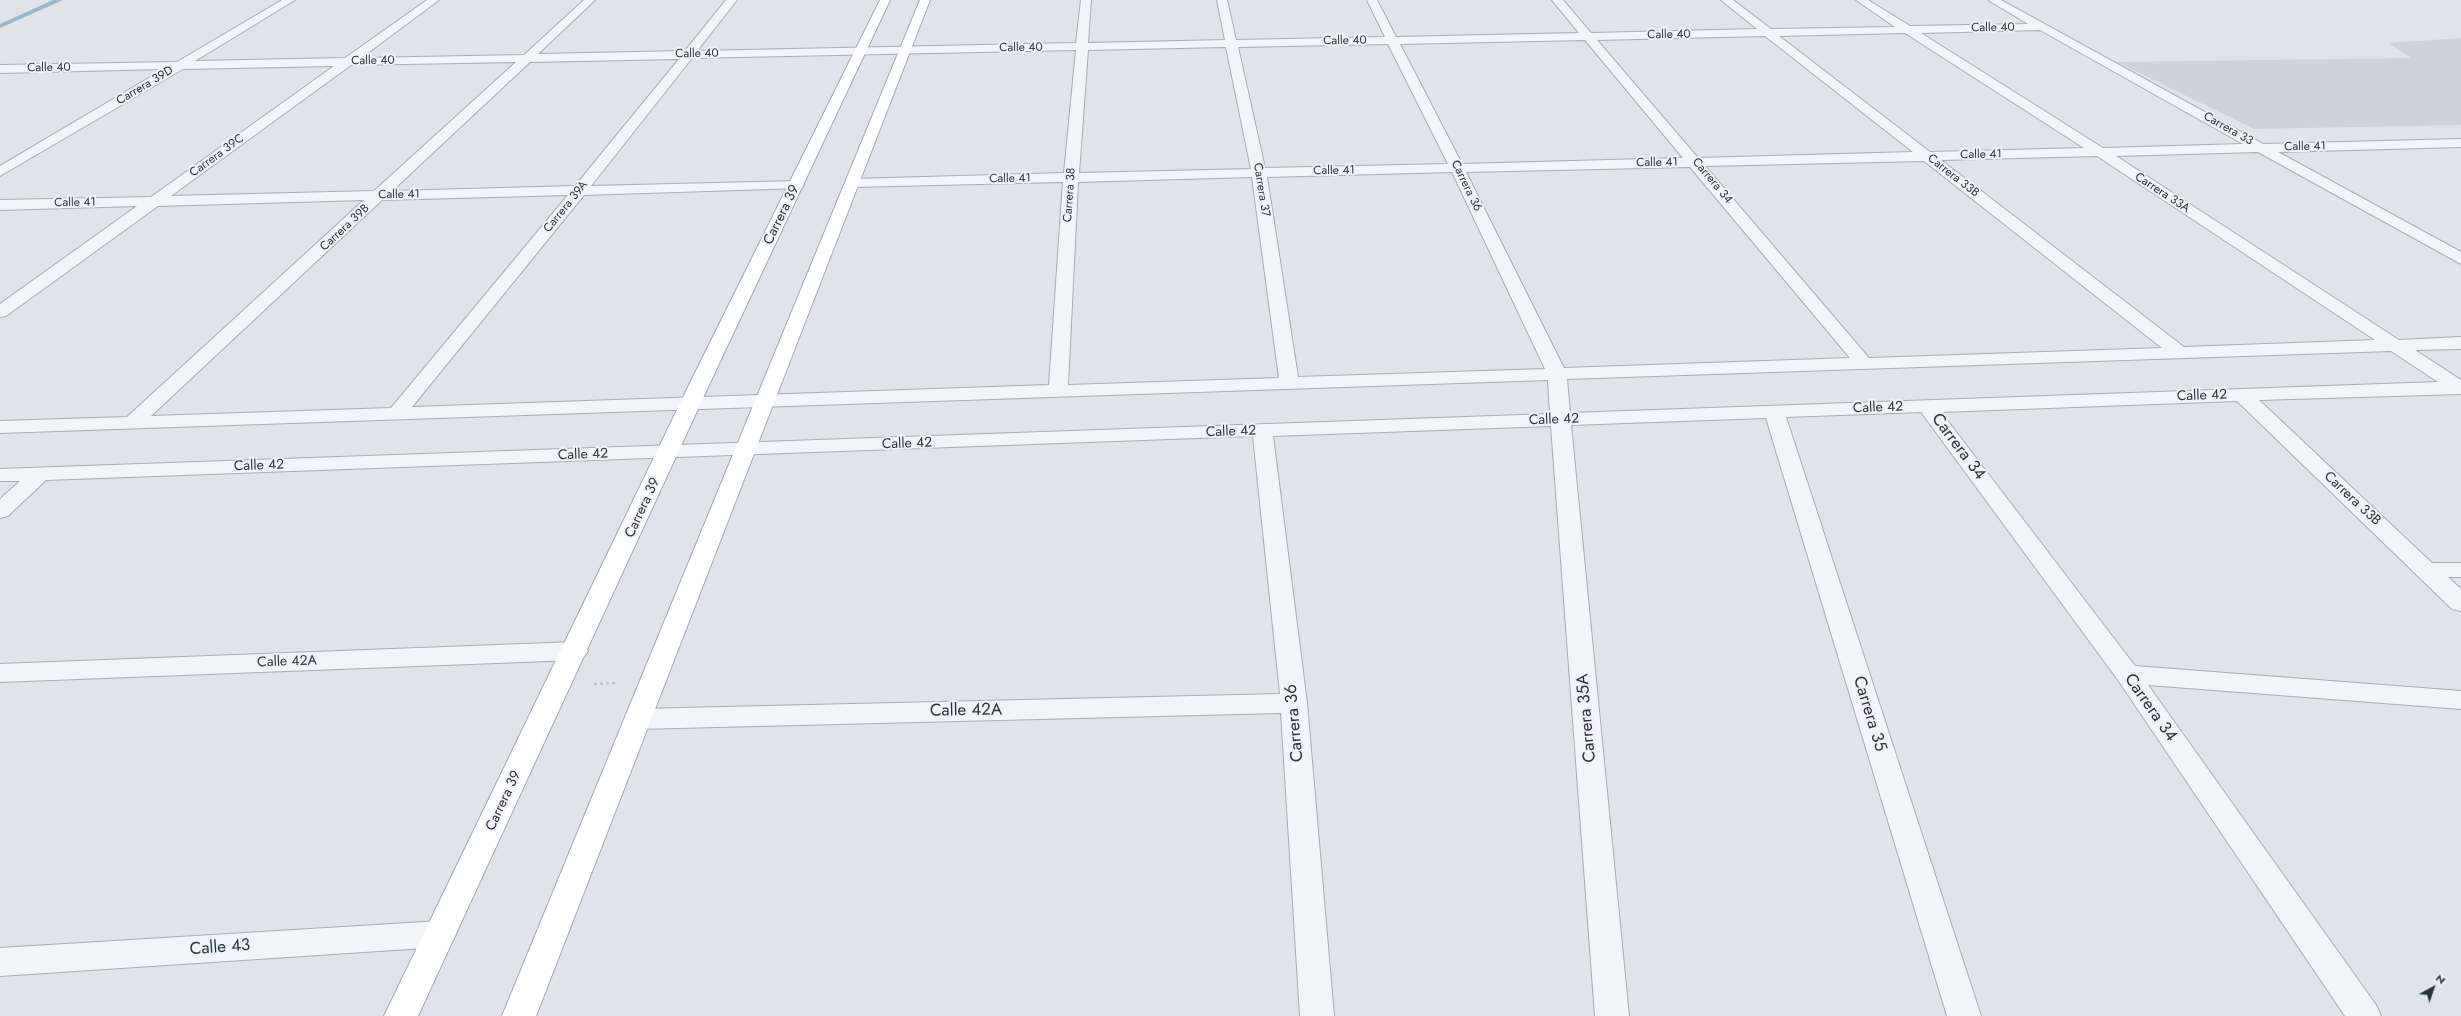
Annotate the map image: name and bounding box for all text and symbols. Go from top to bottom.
street label: Calle 40 [1971,20,2015,36]
street label: Calle 40 [1647,27,1691,43]
street label: Calle 40 [1323,33,1367,49]
street label: Calle 40 [999,40,1043,56]
street label: Calle 40 [675,46,719,62]
street label: Calle 40 [351,53,395,69]
street label: Calle 40 [27,60,71,76]
street label: Carrera 39D [114,64,176,108]
street label: Carrera 33 [2201,109,2255,149]
street label: Carrera 39C [187,132,247,180]
street label: Calle 41 [2284,139,2326,155]
street label: Calle 41 [1960,147,2002,163]
street label: Carrera 33B [1924,151,1982,201]
street label: Calle 41 [1636,155,1678,171]
street label: Carrera 34 [1689,155,1735,207]
street label: Carrera 36 [1447,158,1485,214]
street label: Carrera 37 [1250,162,1272,218]
street label: Calle 41 [1313,163,1355,179]
street label: Carrera 38 [1061,167,1079,223]
street label: Carrera 33A [2132,170,2192,216]
street label: Calle 41 [989,171,1031,187]
street label: Carrera 39A [541,178,591,236]
street label: Carrera 39 [760,182,804,248]
street label: Calle 41 [378,187,420,203]
street label: Calle 41 [54,195,96,211]
street label: Carrera 39B [317,202,373,254]
street label: Calle 42 [2177,387,2227,405]
street label: Calle 42 [1853,399,1903,417]
street label: Carrera 34 [1926,410,1990,484]
street label: Calle 42 [1529,411,1579,429]
street label: Calle 42 [1206,423,1256,441]
street label: Calle 42 [882,435,932,453]
street label: Calle 42 [558,446,608,464]
street label: Calle 42 [234,457,284,475]
street label: Carrera 33B [2320,468,2384,530]
street label: Carrera 39 [622,475,664,541]
street label: Calle 42A [257,653,317,671]
street label: Carrera 34 [2119,670,2181,746]
street label: Carrera 35A [1573,673,1601,763]
street label: Carrera 35 [1848,674,1890,754]
street label: Carrera 36 [1281,683,1309,763]
street label: Calle 42A [930,700,1002,722]
street label: Carrera 39 [483,768,525,834]
street label: Calle 43 [189,936,251,960]
north arrow [2413,968,2453,1008]
text: N [2432,970,2449,988]

